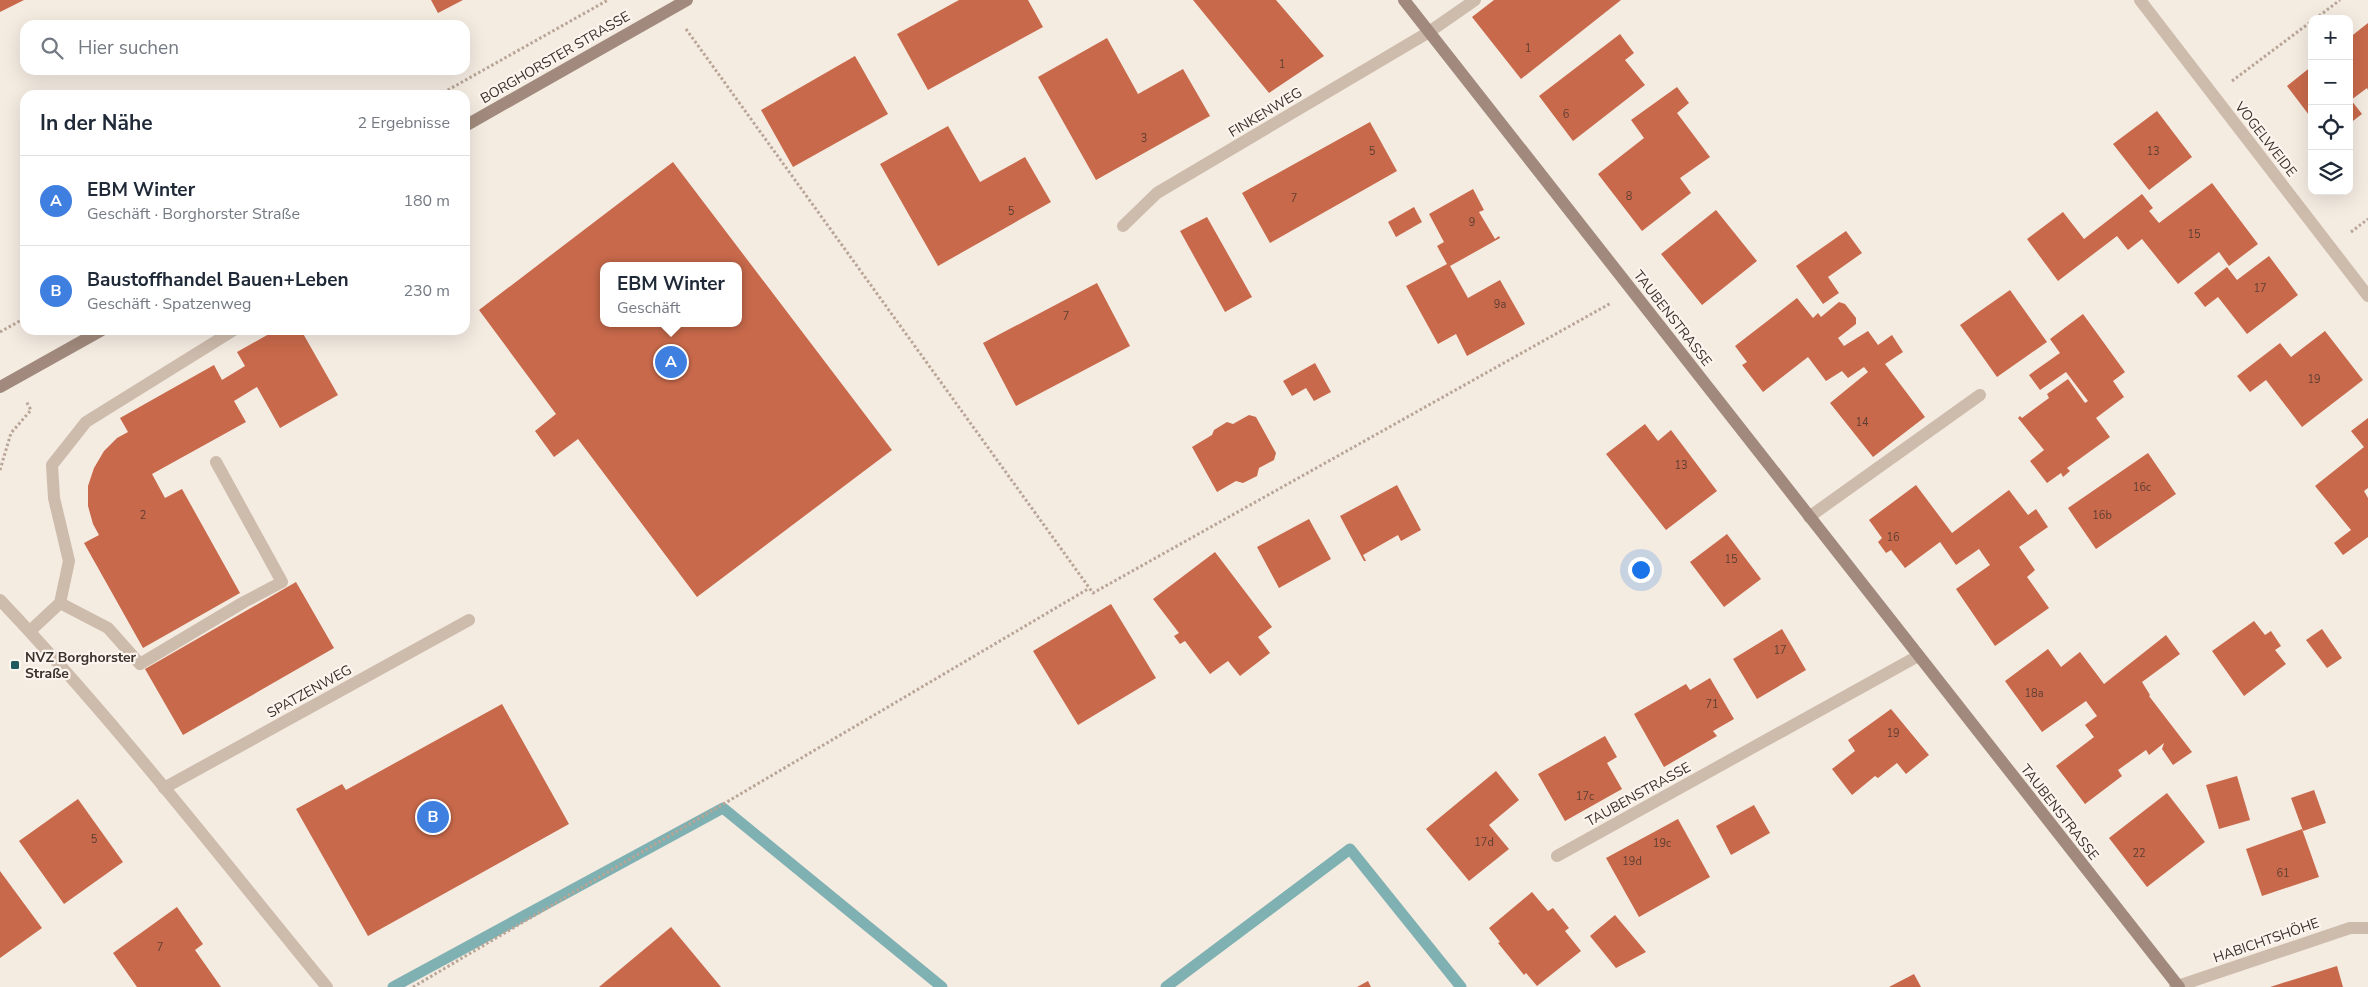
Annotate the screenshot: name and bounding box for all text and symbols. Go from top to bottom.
street label: BORGHORSTER STRASSE [477,7,634,108]
map controls [2308,15,2353,195]
button: + [2308,15,2353,60]
search box [20,20,470,75]
icon: search [38,34,66,62]
text: Hier suchen [78,35,179,61]
house number: 1 [1525,41,1531,56]
house number: 1 [1279,57,1285,72]
button: − [2308,60,2353,105]
street label: FINKENWEG [1225,83,1306,142]
street label: VOGELWEIDE [2230,97,2301,181]
button: locate [2308,105,2353,150]
house number: 6 [1563,107,1570,122]
text: In der Nähe [40,109,153,137]
text: 2 Ergebnisse [357,112,450,134]
house number: 3 [1141,131,1147,146]
house number: 5 [1369,144,1376,159]
house number: 13 [2146,144,2160,159]
button: layers [2308,150,2353,195]
text: EBM Winter [87,177,195,203]
house number: 8 [1626,189,1633,204]
text: A [50,190,62,212]
text: 180 m [403,190,450,212]
house number: 7 [1291,191,1297,206]
text: Geschäft · Borghorster Straße [87,203,300,225]
house number: 5 [1008,204,1015,219]
house number: 9 [1469,215,1475,230]
house number: 15 [2187,227,2201,242]
popup [600,262,742,327]
street label: TAUBENSTRASSE [1629,266,1716,370]
text: Baustoffhandel Bauen+Leben [87,267,349,293]
text: EBM Winter [617,271,725,297]
text: B [50,280,62,302]
text: 230 m [403,280,450,302]
house number: 17 [2253,281,2267,296]
text: Geschäft · Spatzenweg [87,293,251,315]
text: Geschäft [617,297,680,319]
house number: 9a [1494,297,1506,312]
house number: 7 [1063,309,1069,324]
pin: A [655,343,687,381]
house number: 19 [2307,372,2321,387]
house number: 14 [1855,415,1869,430]
house number: 13 [1674,458,1688,473]
house number: 16c [2133,480,2151,495]
house number: 2 [140,508,146,523]
house number: 16b [2092,508,2112,523]
house number: 16 [1886,530,1900,545]
house number: 15 [1724,552,1738,567]
your location [1628,557,1654,583]
house number: 17 [1773,643,1787,658]
place label: NVZ Borghorster Straße [25,648,137,683]
marker: NVZ Borghorster Straße [9,659,21,671]
street label: SPATZENWEG [263,660,355,723]
house number: 18a [2024,686,2044,701]
house number: 71 [1705,697,1719,712]
house number: 19 [1886,726,1900,741]
street label: TAUBENSTRASSE [1582,758,1694,831]
street label: TAUBENSTRASSE [2016,760,2103,864]
house number: 17c [1576,789,1594,804]
pin: B [417,798,449,836]
house number: 5 [91,832,98,847]
house number: 17d [1474,835,1494,850]
house number: 19c [1653,836,1671,851]
house number: 22 [2132,846,2146,861]
house number: 19d [1622,854,1642,869]
house number: 61 [2276,866,2290,881]
street label: HABICHTSHÖHE [2211,913,2322,968]
house number: 7 [157,940,163,955]

